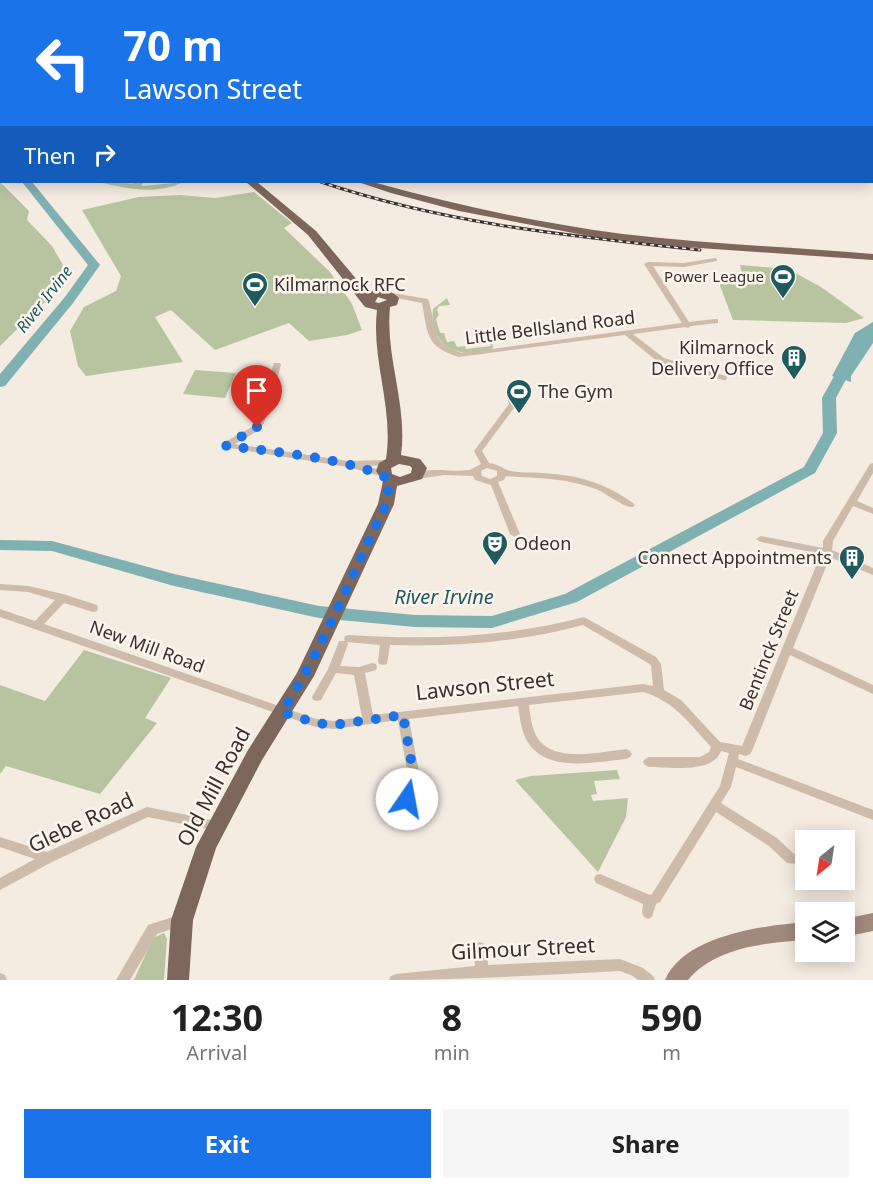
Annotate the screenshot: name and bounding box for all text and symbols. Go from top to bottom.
text: 70 m [123,16,223,73]
icon: left [24,24,102,102]
text: Lawson Street [123,70,302,107]
icon: right [88,138,121,171]
text: Then [24,140,76,170]
water label: River Irvine [11,261,77,337]
sports icon: Power League [768,262,798,300]
place label: Power League [664,266,764,286]
sports icon: Kilmarnock RFC [240,270,270,308]
place label: Kilmarnock RFC [274,272,406,296]
street label: Little Bellsland Road [463,305,636,349]
place label: Kilmarnock Delivery Office [651,335,774,380]
building icon: Kilmarnock Delivery Office [779,343,809,381]
pin [231,365,282,427]
icon: arrive [240,374,273,407]
sports icon: The Gym [504,377,534,415]
place label: The Gym [538,379,613,403]
theatre icon: Odeon [480,529,510,567]
place label: Odeon [514,531,571,555]
building icon: Connect Appointments [837,543,867,581]
place label: Connect Appointments [637,545,832,569]
water label: River Irvine [394,583,494,610]
street label: Bentinck Street [733,585,803,714]
street label: New Mill Road [87,614,208,678]
street label: Lawson Street [414,664,556,706]
street label: Old Mill Road [170,722,256,851]
position arrow [375,767,439,831]
street label: Glebe Road [23,785,138,859]
north arrow [795,830,855,890]
map controls [795,830,855,962]
button: layers [795,902,855,962]
street label: Gilmour Street [450,930,596,966]
text: 12:30 [171,993,263,1042]
text: 8 [442,993,462,1042]
text: 590 [641,993,702,1042]
text: Arrival [186,1039,247,1066]
text: min [434,1039,470,1066]
text: m [662,1039,681,1066]
button: Exit [24,1109,431,1178]
button: Share [443,1109,849,1178]

